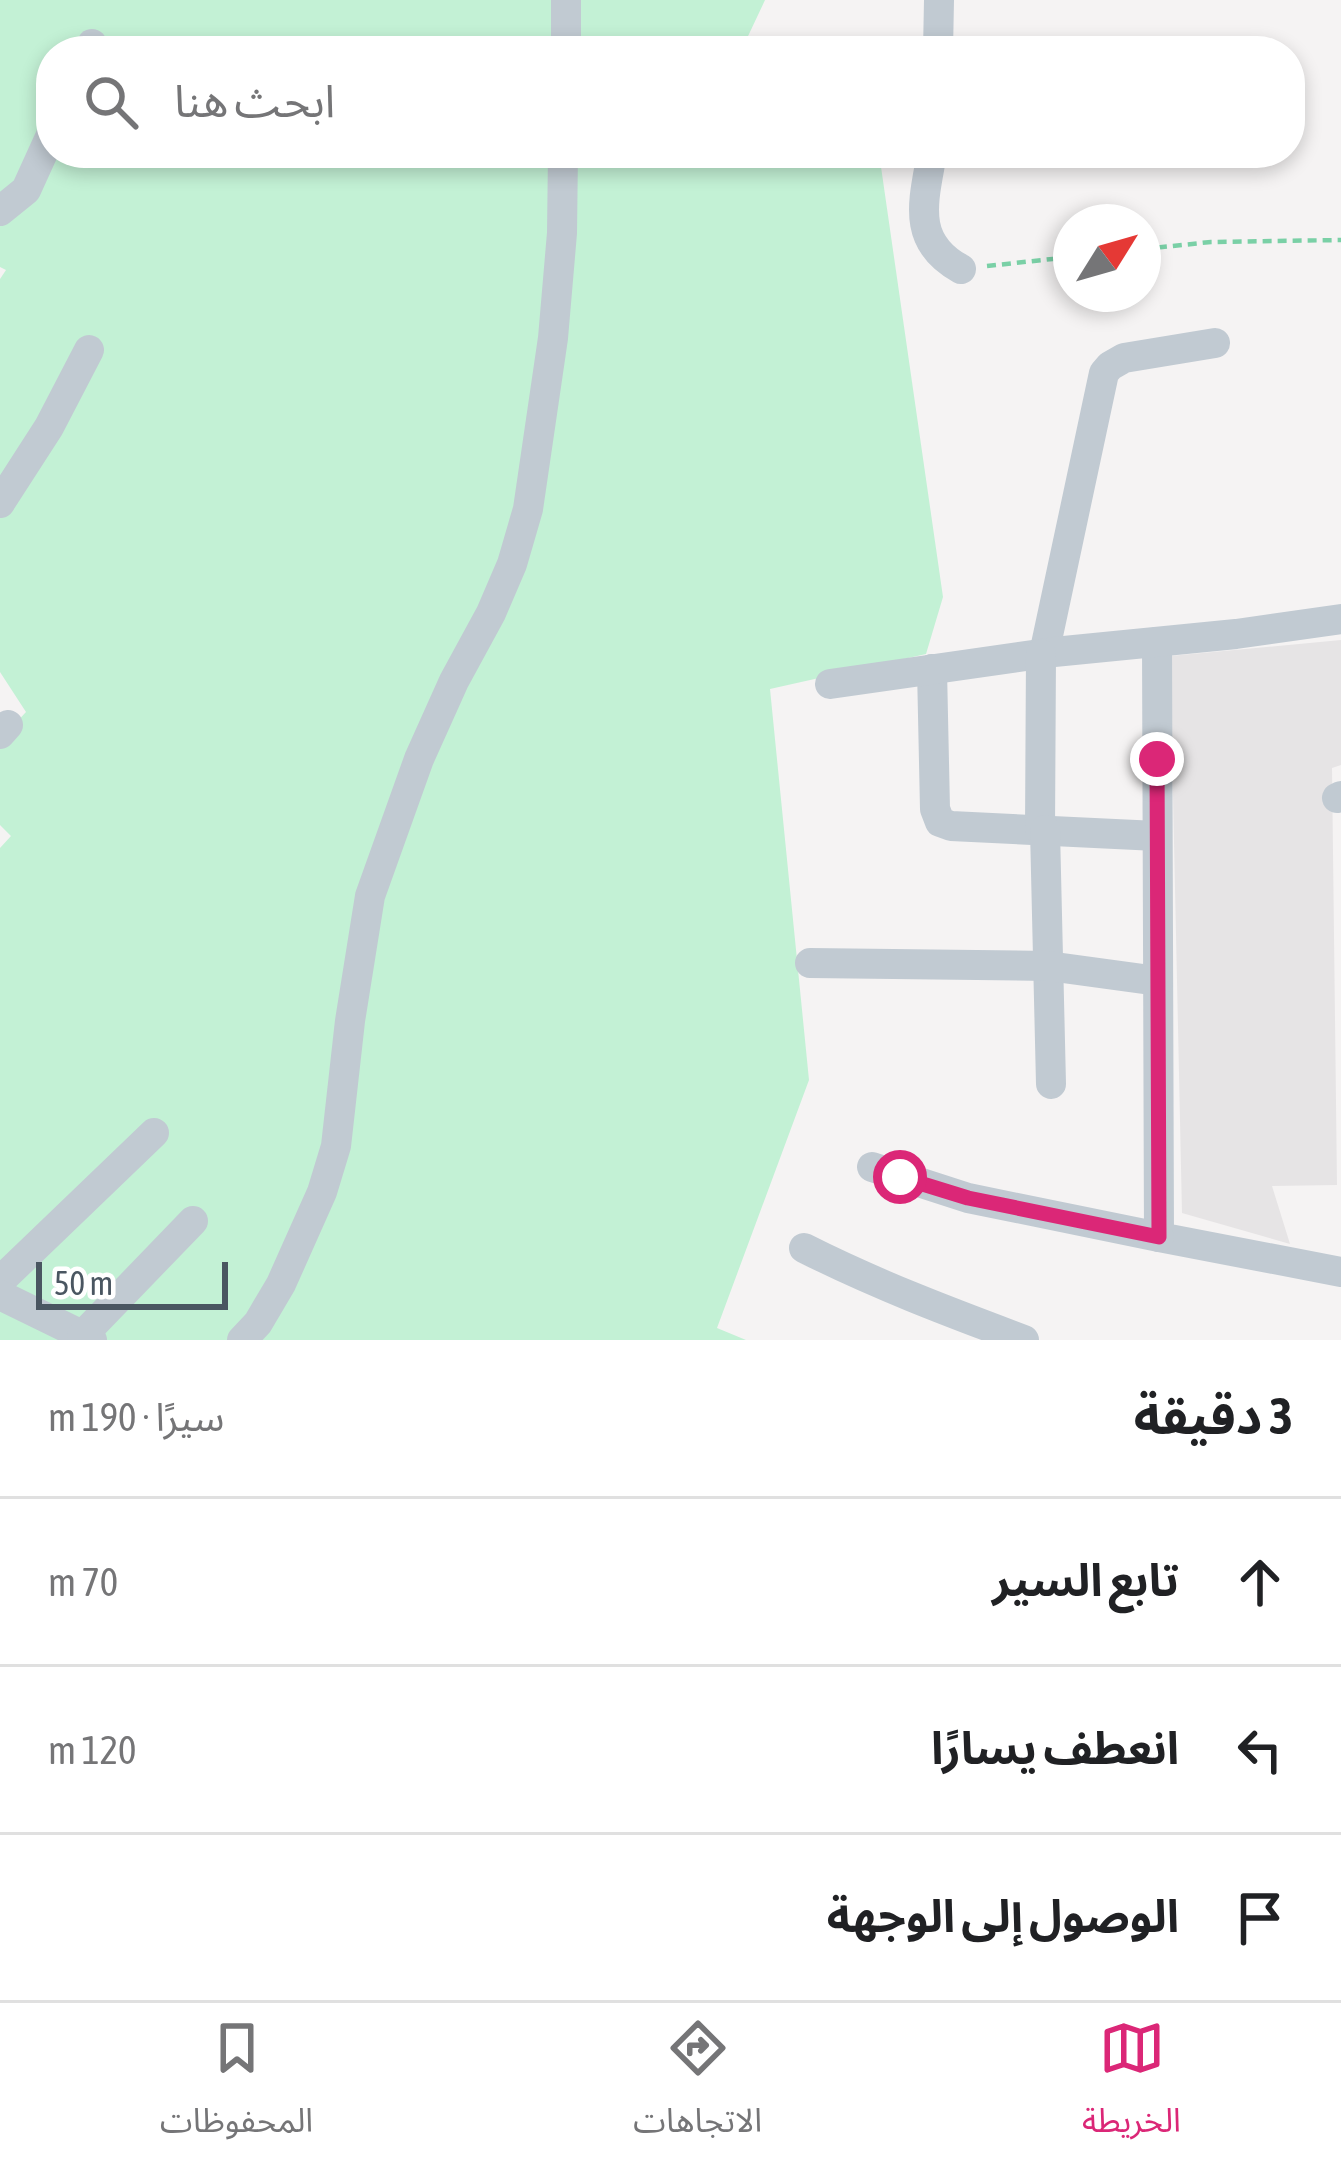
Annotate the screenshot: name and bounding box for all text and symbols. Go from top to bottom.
search box [36,36,1305,168]
icon: search [78,69,144,135]
text: ابحث هنا [174,75,335,127]
north arrow [1053,204,1161,312]
route end [1130,732,1184,786]
route start [873,1150,927,1204]
scale bar [36,1256,228,1309]
text: 50 m [54,1264,113,1302]
text: 3 دقيقة [1134,1386,1293,1445]
text: سيرًا · 190 m [48,1395,224,1439]
icon: ahead [1227,1549,1293,1615]
text: تابع السير [992,1554,1179,1606]
text: 70 m [48,1560,118,1604]
icon: left [1227,1717,1293,1783]
text: انعطف يسارًا [931,1722,1179,1774]
text: 120 m [48,1728,136,1772]
icon: arrive [1227,1885,1293,1951]
text: الوصول إلى الوجهة [827,1890,1179,1942]
tab: المحفوظات [160,2015,313,2156]
tab: الاتجاهات [633,2015,762,2156]
tab: الخريطة [1082,2015,1181,2156]

